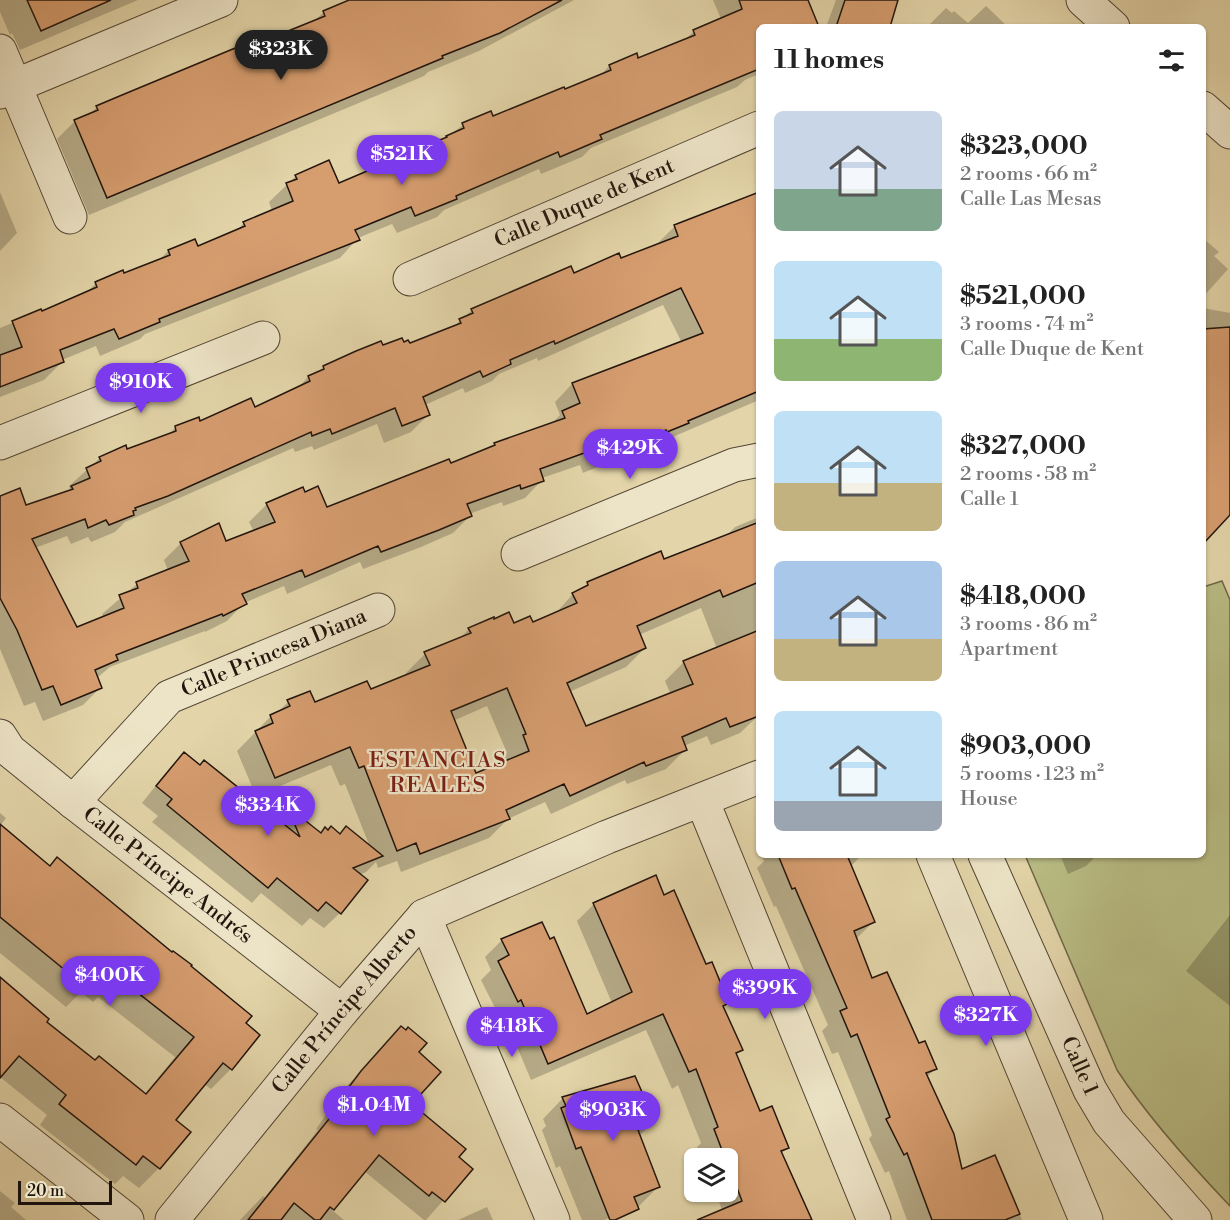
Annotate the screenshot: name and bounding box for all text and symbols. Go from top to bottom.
pin: $323K [239,30,323,81]
text: $323K [249,37,313,62]
text: 11 homes [774,44,884,76]
icon: filters [1155,44,1188,77]
text: $323,000 [960,130,1088,162]
pin: $521K [360,135,444,186]
icon: home [822,135,894,207]
text: $521K [371,142,433,167]
street label: Calle Duque de Kent [490,153,679,254]
text: 2 rooms · 66 m² [960,162,1097,187]
text: Calle Las Mesas [960,187,1102,212]
text: $521,000 [960,280,1086,312]
icon: home [822,285,894,357]
text: 3 rooms · 74 m² [960,312,1093,337]
text: Calle Duque de Kent [960,337,1144,362]
pin: $910K [99,363,183,414]
text: $910K [109,370,173,395]
pin: $429K [588,429,672,480]
text: $327,000 [960,430,1086,462]
icon: home [822,435,894,507]
text: $429K [597,436,663,461]
text: 2 rooms · 58 m² [960,462,1096,487]
text: Calle 1 [960,487,1019,512]
text: $418,000 [960,580,1086,612]
icon: home [822,585,894,657]
street label: Calle Princesa Diana [177,603,371,703]
text: 3 rooms · 86 m² [960,612,1097,637]
text: Apartment [960,637,1058,662]
text: $903,000 [960,730,1091,762]
icon: home [822,735,894,807]
district label: ESTANCIAS REALES [369,747,507,799]
text: 5 rooms · 123 m² [960,762,1104,787]
pin: $334K [226,786,310,837]
text: House [960,787,1018,812]
text: $334K [235,793,301,818]
street label: Calle Príncipe Andrés [78,801,258,950]
street label: Calle Príncipe Alberto [267,920,423,1100]
pin: $400K [68,956,152,1007]
text: $400K [75,963,145,988]
pin: $399K [723,969,807,1020]
text: $399K [732,976,798,1001]
pin: $327K [944,996,1028,1047]
text: $327K [954,1003,1018,1028]
pin: $418K [470,1007,554,1058]
text: $418K [480,1014,544,1039]
street label: Calle 1 [1055,1033,1104,1099]
pin: $1.04M [325,1086,423,1137]
pin: $903K [571,1091,655,1142]
text: $1.04M [337,1093,411,1118]
text: $903K [579,1098,647,1123]
map controls [684,1148,738,1202]
button: layers [684,1148,738,1202]
scale bar [18,1178,112,1206]
text: 20 m [27,1181,64,1201]

